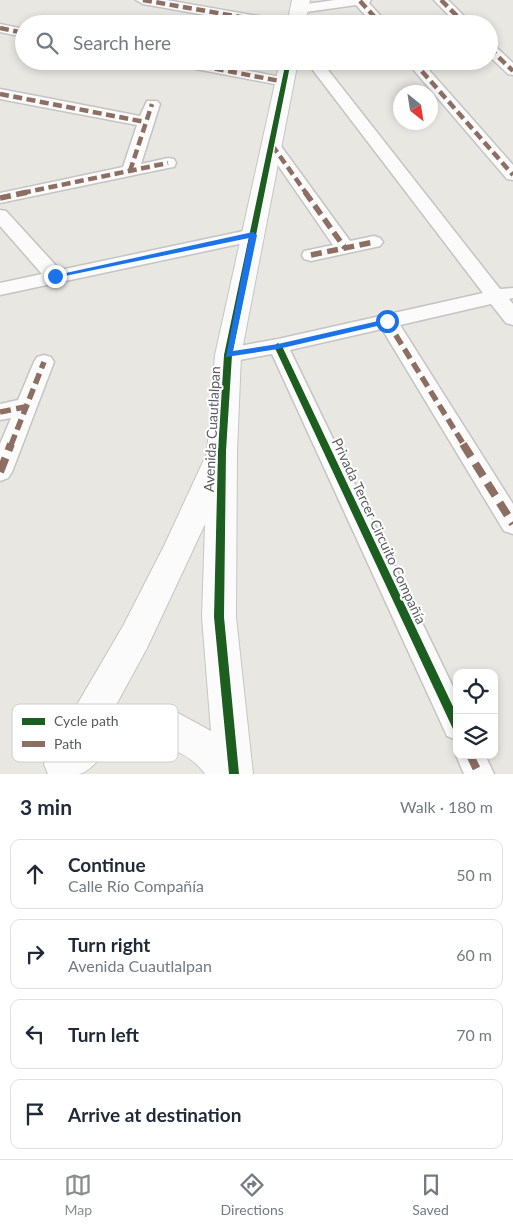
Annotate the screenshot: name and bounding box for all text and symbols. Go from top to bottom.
search box [15,15,498,70]
icon: search [33,29,61,57]
text: Search here [73,31,171,54]
north arrow [393,85,438,130]
route end [44,265,67,288]
route start [376,310,399,333]
street label: Avenida Cuautlalpan [200,366,223,492]
street label: Privada Tercer Circuito Compañía [329,435,430,627]
map controls [453,669,498,759]
button: locate [453,669,498,714]
legend [12,704,178,762]
text: Cycle path [54,712,119,729]
button: layers [453,714,498,759]
text: Path [54,735,82,752]
text: 3 min [20,794,72,819]
text: Walk · 180 m [400,797,493,816]
text: Continue [68,853,146,876]
icon: ahead [21,860,49,888]
text: 50 m [456,865,492,884]
text: Calle Río Compañía [68,876,204,895]
text: Turn right [68,933,150,956]
icon: right [21,940,49,968]
text: 60 m [456,945,492,964]
text: Avenida Cuautlalpan [68,956,212,975]
icon: left [21,1020,49,1048]
text: Turn left [68,1023,139,1046]
text: 70 m [456,1025,492,1044]
icon: arrive [21,1100,49,1128]
text: Arrive at destination [68,1103,241,1126]
tab: Map [64,1171,92,1218]
tab: Directions [221,1171,284,1218]
tab: Saved [412,1171,449,1218]

